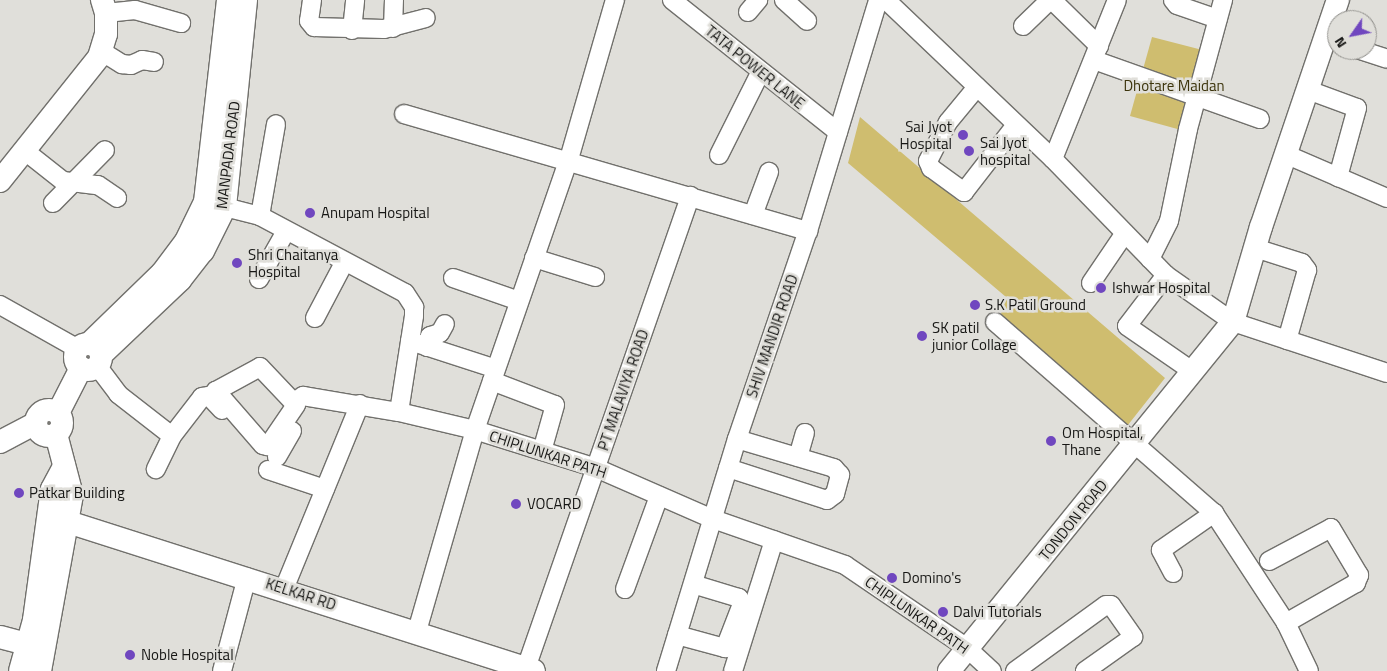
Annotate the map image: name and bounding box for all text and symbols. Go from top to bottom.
north arrow [1327,10,1377,60]
street label: TATA POWER LANE [702,22,808,112]
text: N [1328,33,1351,53]
park label: Dhotare Maidan [1123,77,1225,95]
street label: MANPADA ROAD [212,100,244,210]
place label: Sai Jyot Hospital [900,117,952,152]
marker: Sai Jyot Hospital [956,128,970,142]
place label: Sai Jyot hospital [980,133,1030,168]
marker: Sai Jyot hospital [962,144,976,158]
place label: Anupam Hospital [321,204,430,222]
marker: Anupam Hospital [303,206,317,220]
place label: Shri Chaitanya Hospital [248,245,338,280]
marker: Shri Chaitanya Hospital [230,256,244,270]
street label: SHIV MANDIR ROAD [742,272,802,400]
place label: Ishwar Hospital [1112,279,1210,297]
marker: Ishwar Hospital [1094,281,1108,295]
place label: S.K Patil Ground [985,296,1086,314]
marker: S.K Patil Ground [969,299,981,311]
place label: SK patil junior Collage [932,318,1017,353]
street label: PT MALAVIYA ROAD [594,327,652,453]
marker: SK patil junior Collage [916,330,928,342]
place label: Om Hospital, Thane [1062,423,1143,458]
street label: CHIPLUNKAR PATH [487,427,609,481]
marker: Om Hospital, Thane [1044,434,1058,448]
street label: TONDON ROAD [1035,476,1111,564]
place label: Patkar Building [29,484,125,502]
marker: Patkar Building [13,487,25,499]
place label: VOCARD [527,495,581,513]
marker: VOCARD [509,497,523,511]
place label: Domino's [902,569,961,587]
marker: Domino's [886,572,898,584]
street label: CHIPLUNKAR PATH [862,573,972,657]
street label: KELKAR RD [264,574,338,614]
place label: Dalvi Tutorials [953,603,1042,621]
marker: Dalvi Tutorials [937,606,949,618]
place label: Noble Hospital [141,646,234,664]
marker: Noble Hospital [123,648,137,662]

